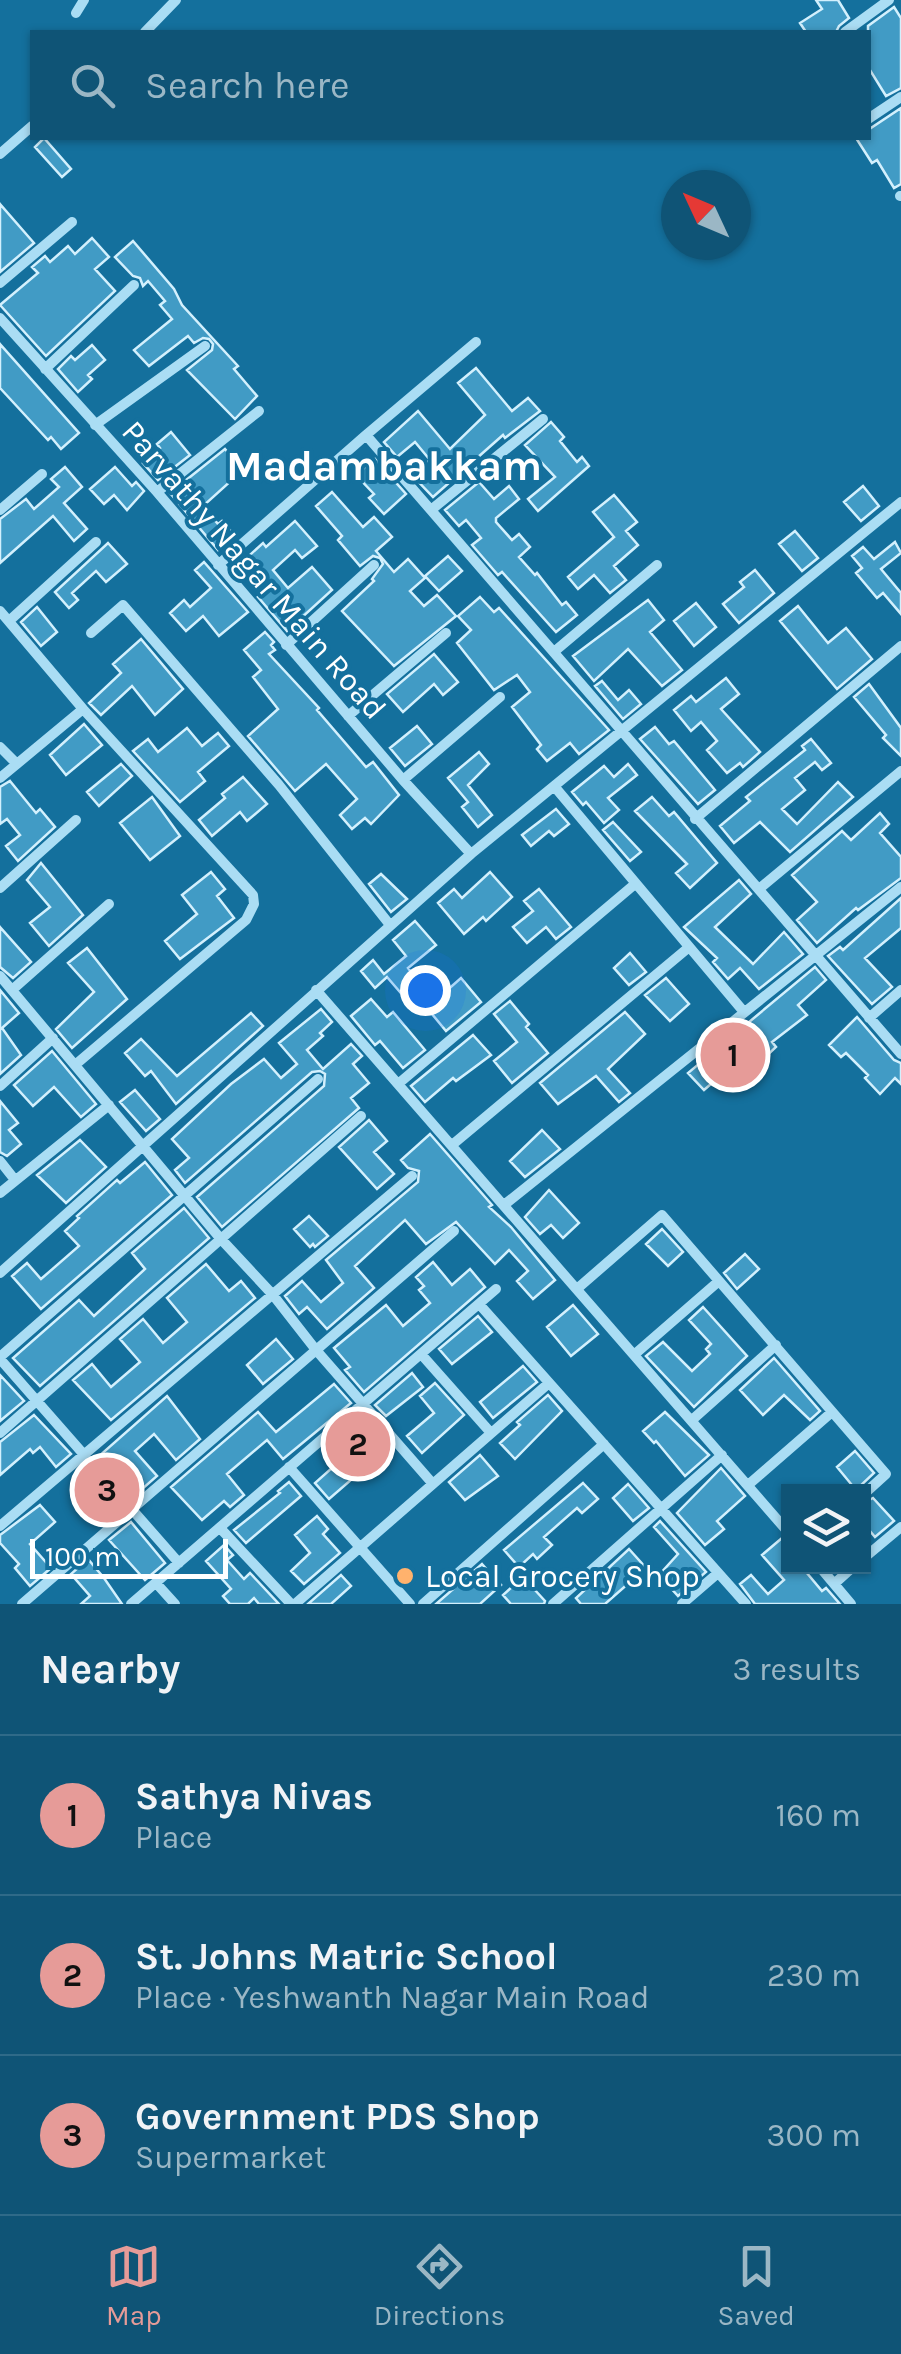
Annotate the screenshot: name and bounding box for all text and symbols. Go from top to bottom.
search box [30,30,871,140]
icon: search [65,58,120,113]
text: Search here [145,63,349,108]
north arrow [661,170,751,260]
street label: Parvathy Nagar Main Road [114,413,394,727]
district label: Madambakkam [226,441,542,491]
your location [400,965,451,1016]
pin: 1 [700,1018,766,1092]
pin: 2 [326,1406,390,1482]
pin: 3 [74,1452,140,1528]
map controls [781,1484,871,1574]
button: layers [781,1484,871,1574]
scale bar [30,1534,228,1578]
text: 100 m [45,1540,120,1573]
place label: Local Grocery Shop [425,1558,700,1595]
marker: Local Grocery Shop [394,1565,416,1587]
text: Nearby [40,1644,180,1694]
text: 3 results [733,1651,861,1688]
text: Sathya Nivas [135,1774,373,1819]
text: 1 [67,1797,78,1834]
text: 160 m [776,1797,861,1834]
text: Place [135,1819,212,1856]
text: St. Johns Matric School [135,1934,558,1979]
text: 2 [63,1957,82,1994]
text: 230 m [767,1957,861,1994]
text: Place · Yeshwanth Nagar Main Road [135,1979,649,2016]
text: Government PDS Shop [135,2094,540,2139]
text: 3 [63,2117,82,2154]
text: 300 m [767,2117,861,2154]
text: Supermarket [135,2139,326,2176]
tab: Map [106,2239,162,2332]
tab: Directions [374,2239,505,2332]
tab: Saved [717,2239,795,2332]

